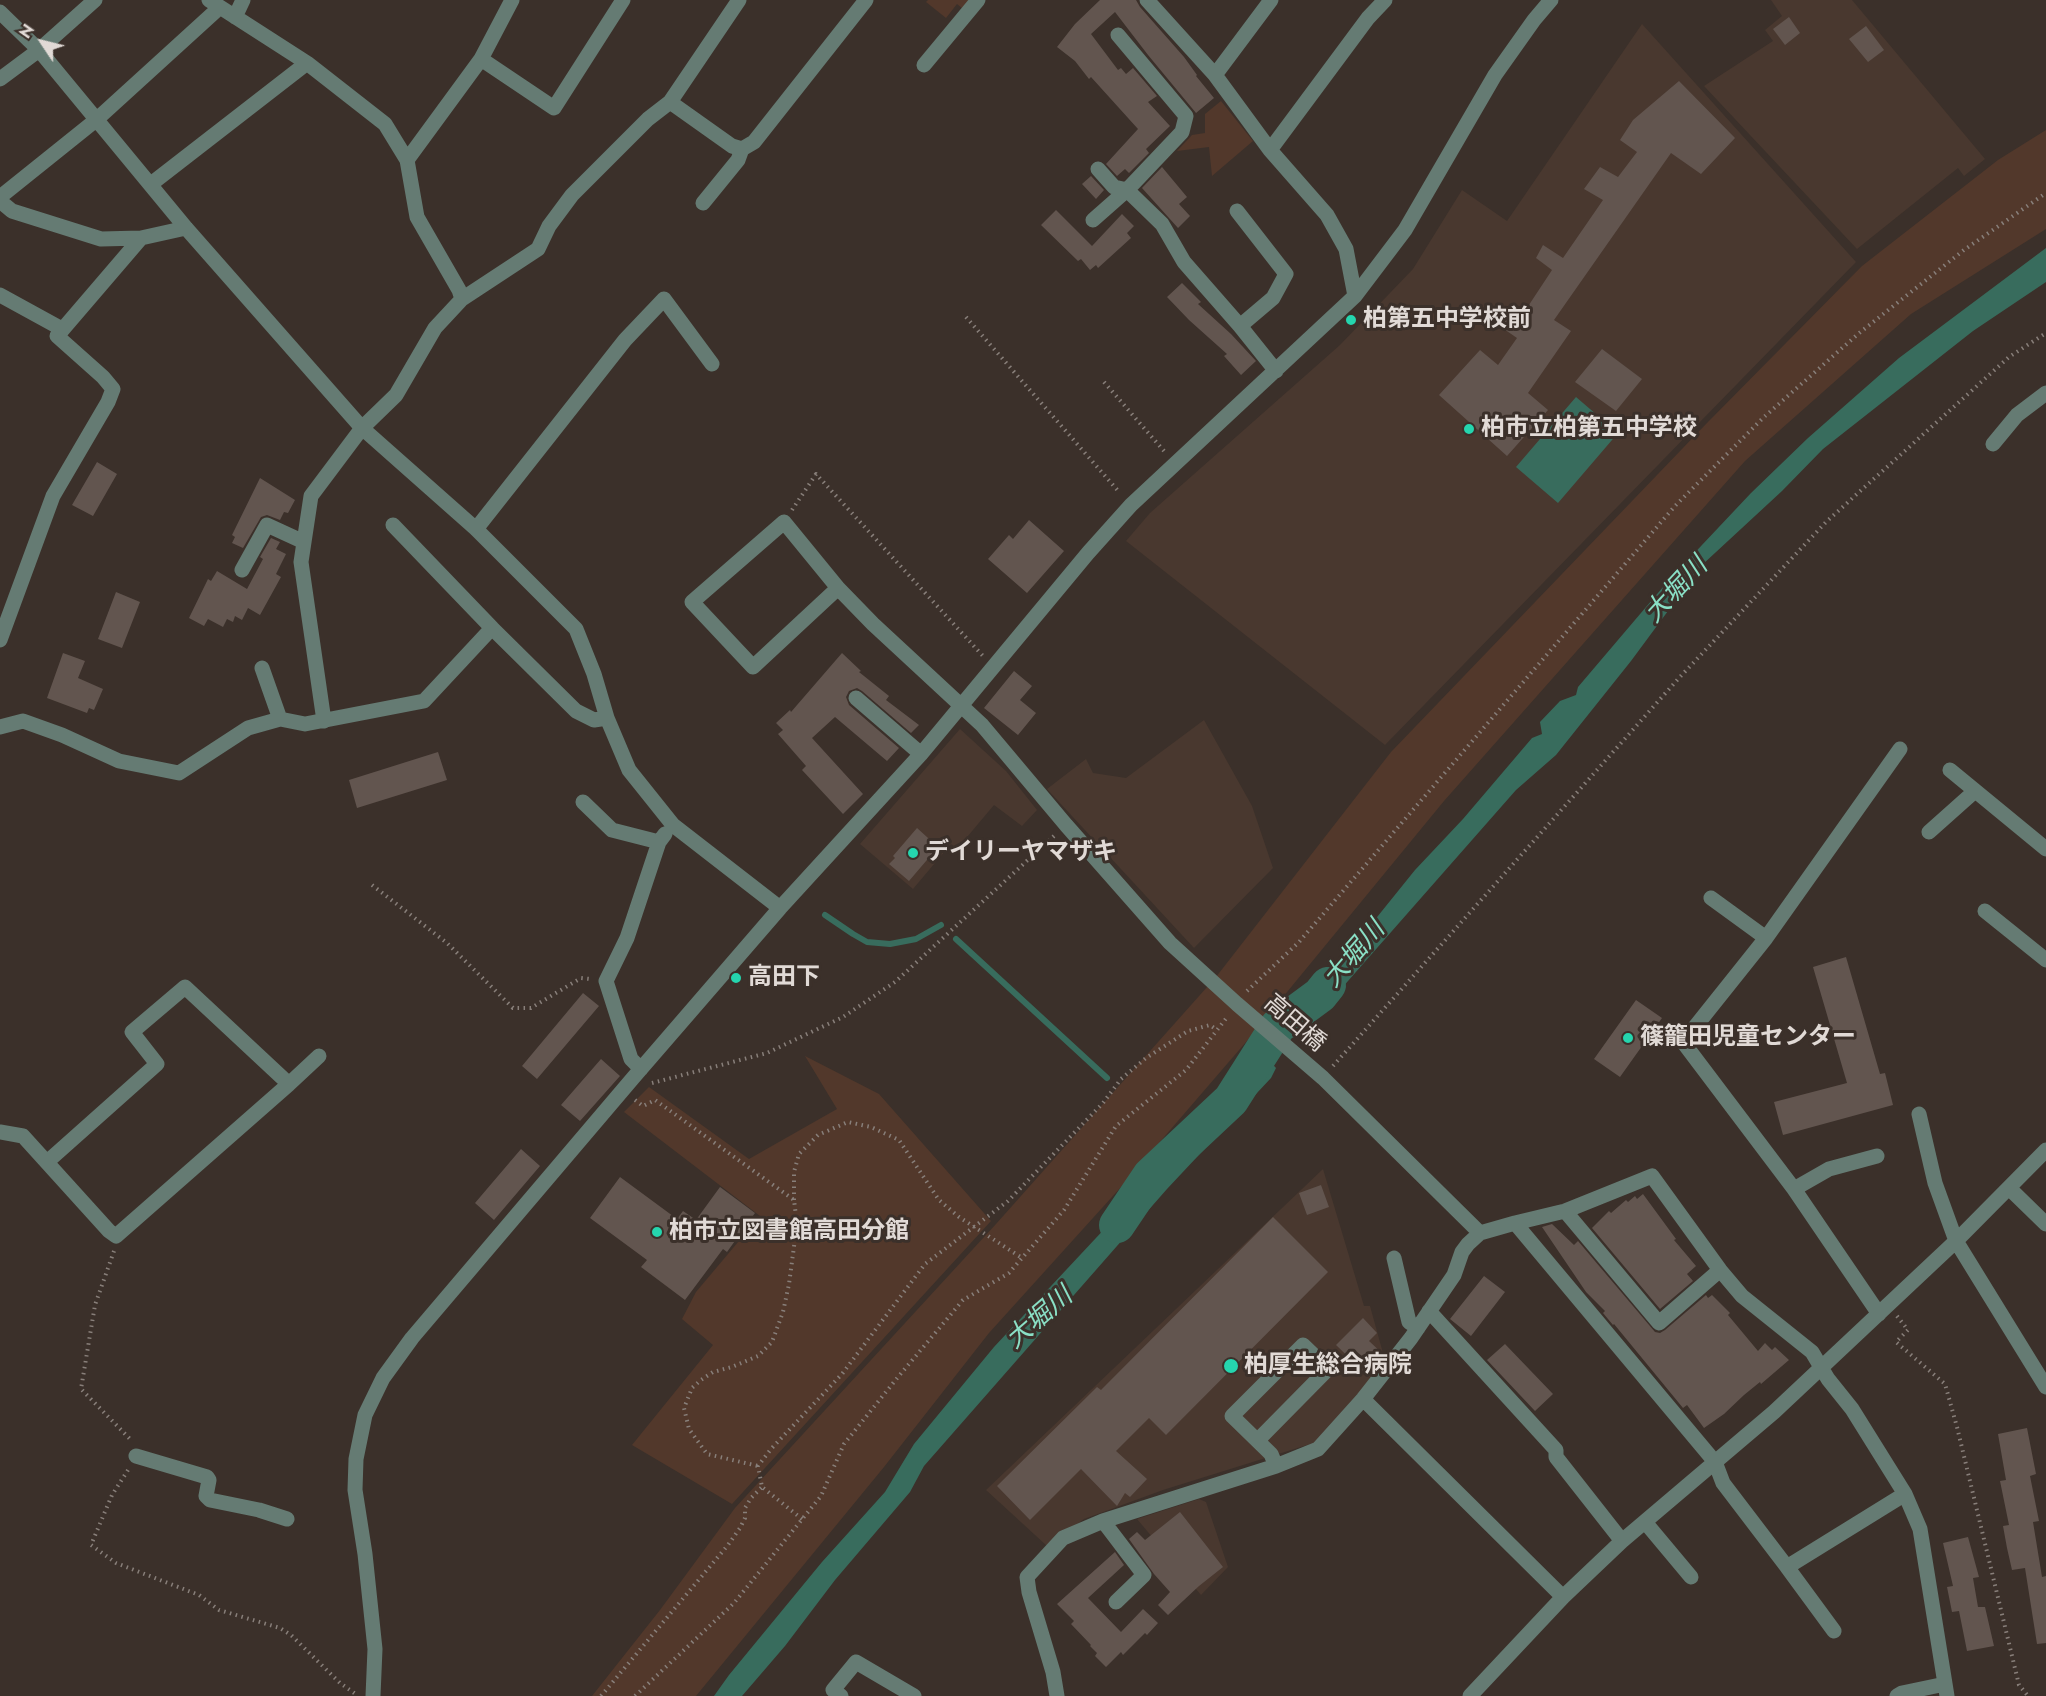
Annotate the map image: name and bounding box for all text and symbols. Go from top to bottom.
north arrow [12,12,72,72]
text: N [14,20,40,43]
place label: 柏第五中学校前 [1363,306,1531,334]
marker: 柏第五中学校前 [1344,313,1358,327]
place label: 柏市立柏第五中学校 [1481,415,1697,443]
marker: 柏市立柏第五中学校 [1462,422,1476,436]
water label: 大堀川 [1639,552,1715,630]
place label: デイリーヤマザキ [925,839,1117,867]
marker: デイリーヤマザキ [906,846,920,860]
water label: 大堀川 [1318,915,1392,995]
place label: 高田下 [748,964,820,992]
marker: 高田下 [729,971,743,985]
street label: 高田橋 [1257,990,1331,1058]
place label: 篠籠田児童センター [1640,1024,1856,1052]
marker: 篠籠田児童センター [1621,1031,1635,1045]
place label: 柏市立図書館高田分館 [669,1218,909,1246]
marker: 柏市立図書館高田分館 [650,1225,664,1239]
water label: 大堀川 [1000,1282,1080,1356]
place label: 柏厚生総合病院 [1244,1352,1412,1380]
marker: 柏厚生総合病院 [1222,1357,1240,1375]

